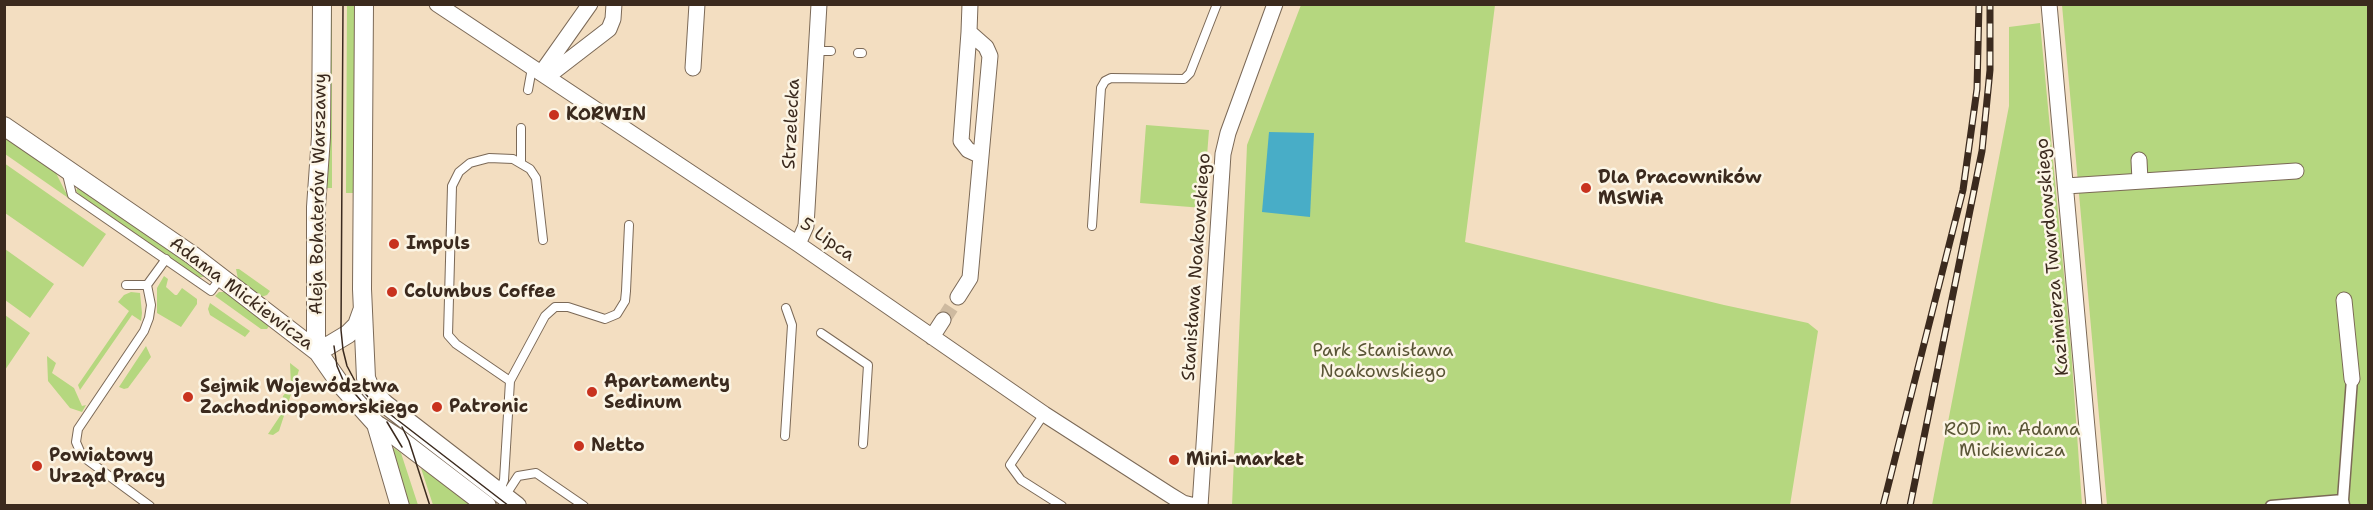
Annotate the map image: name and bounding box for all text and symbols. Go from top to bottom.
street label: Aleja Bohaterów Warszawy [306,73,332,315]
street label: Strzelecka [779,78,805,170]
place label: KORWIN [566,104,646,126]
marker: KORWIN [547,108,561,122]
street label: Kazimierza Twardowskiego [2032,137,2074,377]
street label: Stanisława Noakowskiego [1178,152,1216,382]
place label: Dla Pracowników MSWiA [1598,167,1762,210]
marker: Dla Pracowników MSWiA [1579,181,1593,195]
street label: 5 Lipca [796,213,858,267]
street label: Adama Mickiewicza [165,233,317,355]
place label: Impuls [406,233,470,255]
marker: Impuls [387,237,401,251]
place label: Columbus Coffee [404,281,556,303]
marker: Columbus Coffee [385,285,399,299]
park label: Park Stanisława Noakowskiego [1313,340,1453,382]
place label: Apartamenty Sedinum [604,371,730,413]
place label: Sejmik Województwa Zachodniopomorskiego [200,376,419,418]
marker: Apartamenty Sedinum [585,385,599,399]
marker: Sejmik Województwa Zachodniopomorskiego [181,390,195,404]
place label: Patronic [449,396,528,418]
marker: Patronic [430,400,444,414]
park label: ROD im. Adama Mickiewicza [1944,419,2080,462]
place label: Netto [591,435,645,457]
marker: Netto [572,439,586,453]
place label: Powiatowy Urząd Pracy [49,445,165,488]
place label: Mini-market [1186,449,1304,471]
marker: Mini-market [1167,453,1181,467]
marker: Powiatowy Urząd Pracy [30,459,44,473]

